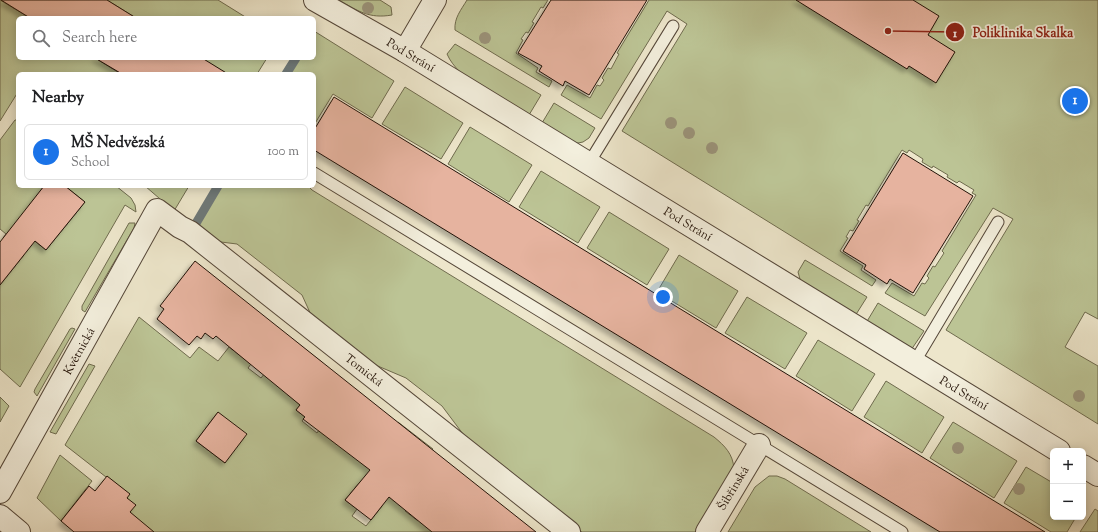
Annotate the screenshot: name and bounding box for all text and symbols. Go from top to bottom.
search box [16,16,316,60]
callout: Poliklinika Skalka [945,20,1082,45]
text: 1 [952,25,958,43]
text: Poliklinika Skalka [973,25,1073,43]
icon: search [30,27,52,49]
text: Search here [62,28,137,49]
street label: Pod Strání [383,34,439,78]
text: Nearby [32,86,84,110]
pin: 1 [1062,86,1088,116]
text: MŠ Nedvězská [71,133,165,154]
text: 1 [44,143,48,161]
text: 100 m [267,143,299,161]
text: School [71,154,110,172]
street label: Pod Strání [660,203,716,247]
your location [653,287,673,307]
street label: Květnická [60,324,100,378]
street label: Tomická [340,350,387,392]
street label: Pod Strání [936,372,992,416]
map controls [1050,448,1086,520]
button: + [1050,448,1086,484]
street label: Šibřinská [714,463,754,514]
button: − [1050,484,1086,520]

